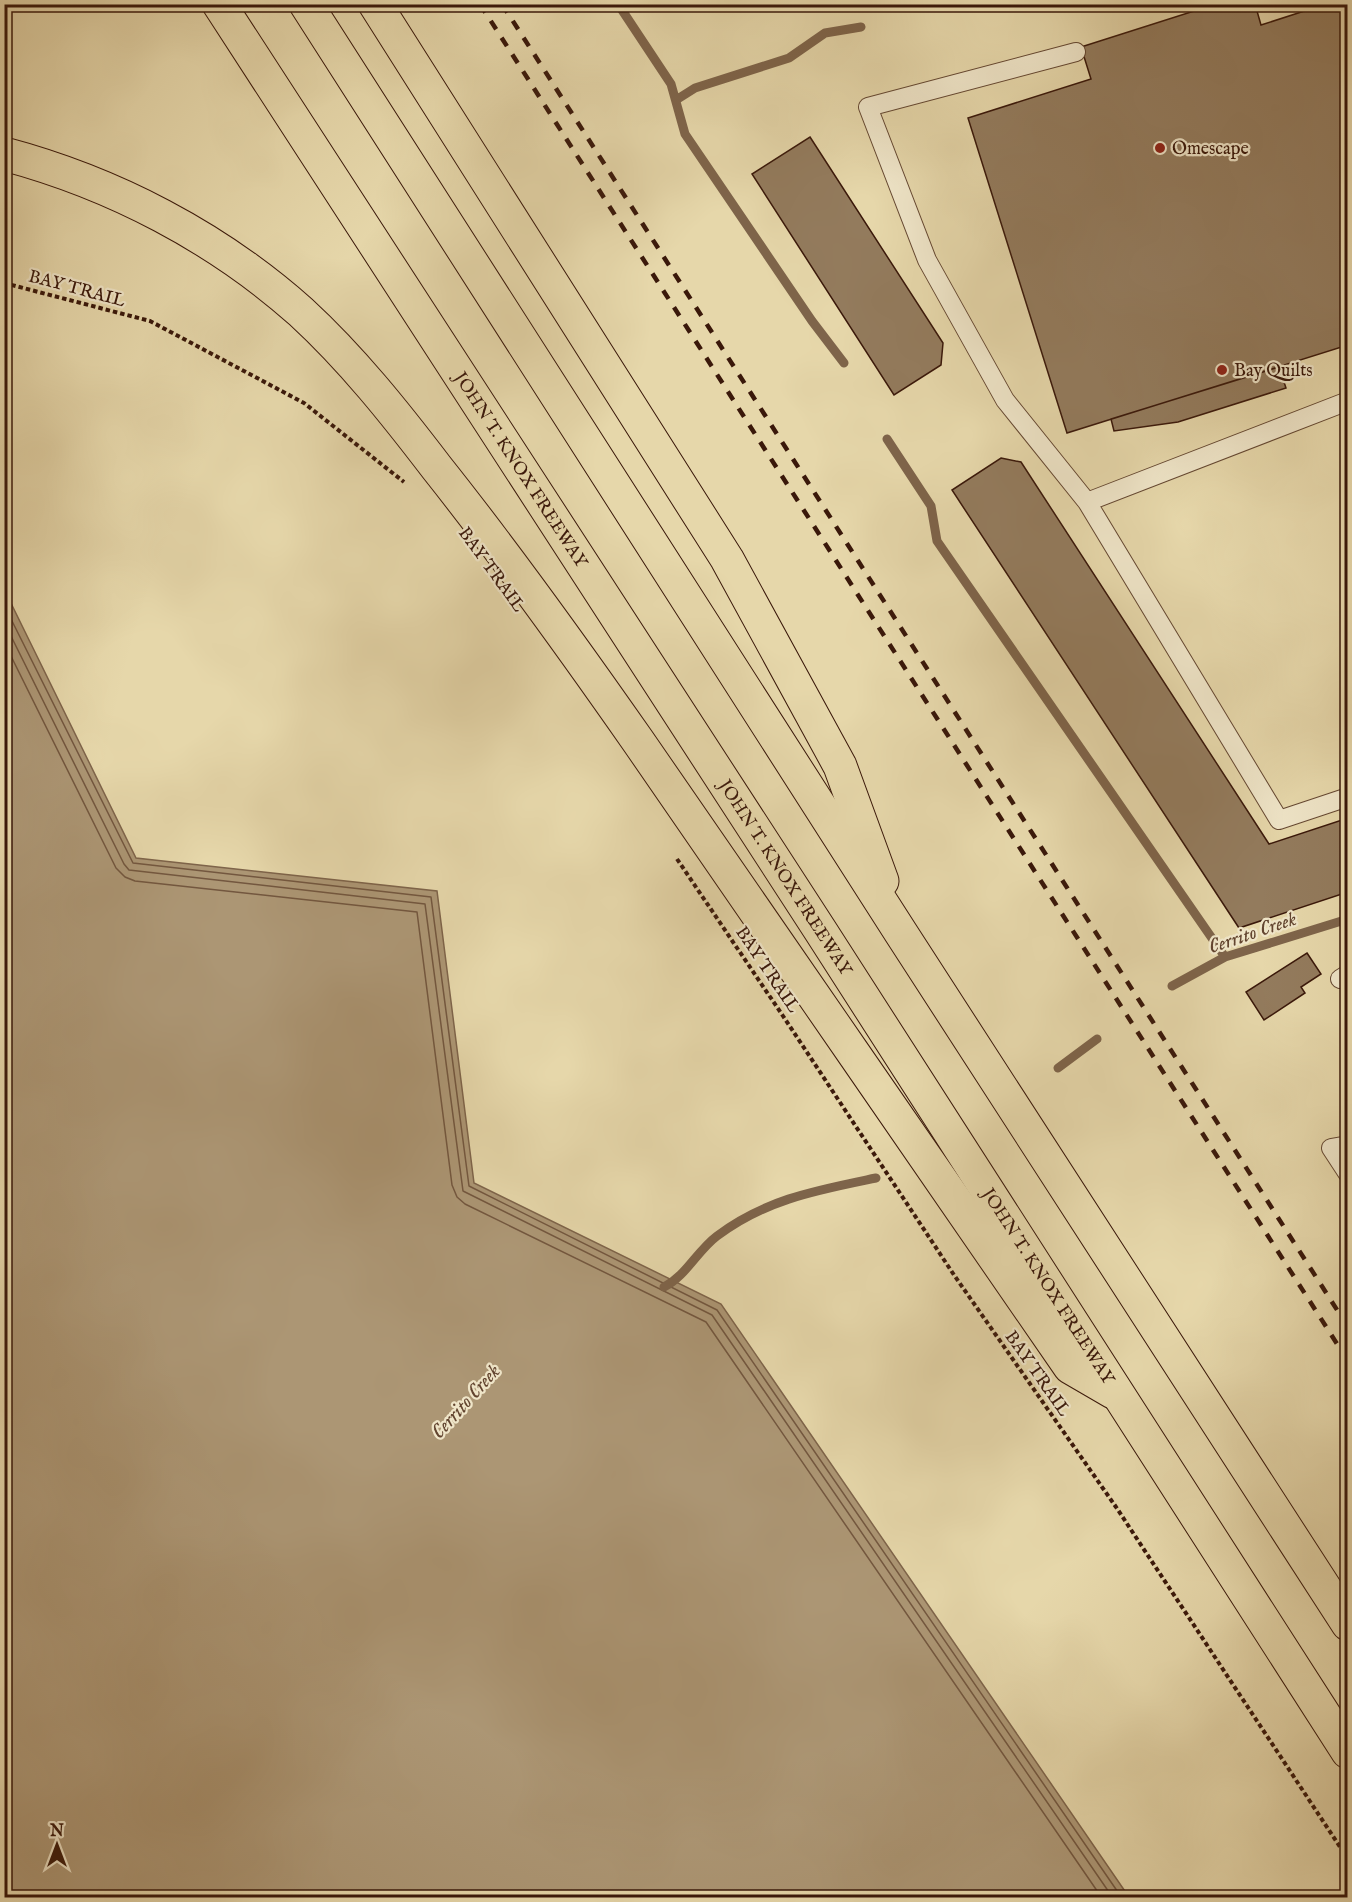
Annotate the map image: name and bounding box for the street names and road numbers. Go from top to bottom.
street label: BAY TRAIL [26,265,128,313]
street label: JOHN T. KNOX FREEWAY [447,366,592,573]
street label: BAY TRAIL [452,523,529,617]
street label: JOHN T. KNOX FREEWAY [711,774,857,981]
street label: BAY TRAIL [729,922,804,1018]
street label: JOHN T. KNOX FREEWAY [975,1183,1119,1390]
street label: BAY TRAIL [999,1327,1075,1421]

